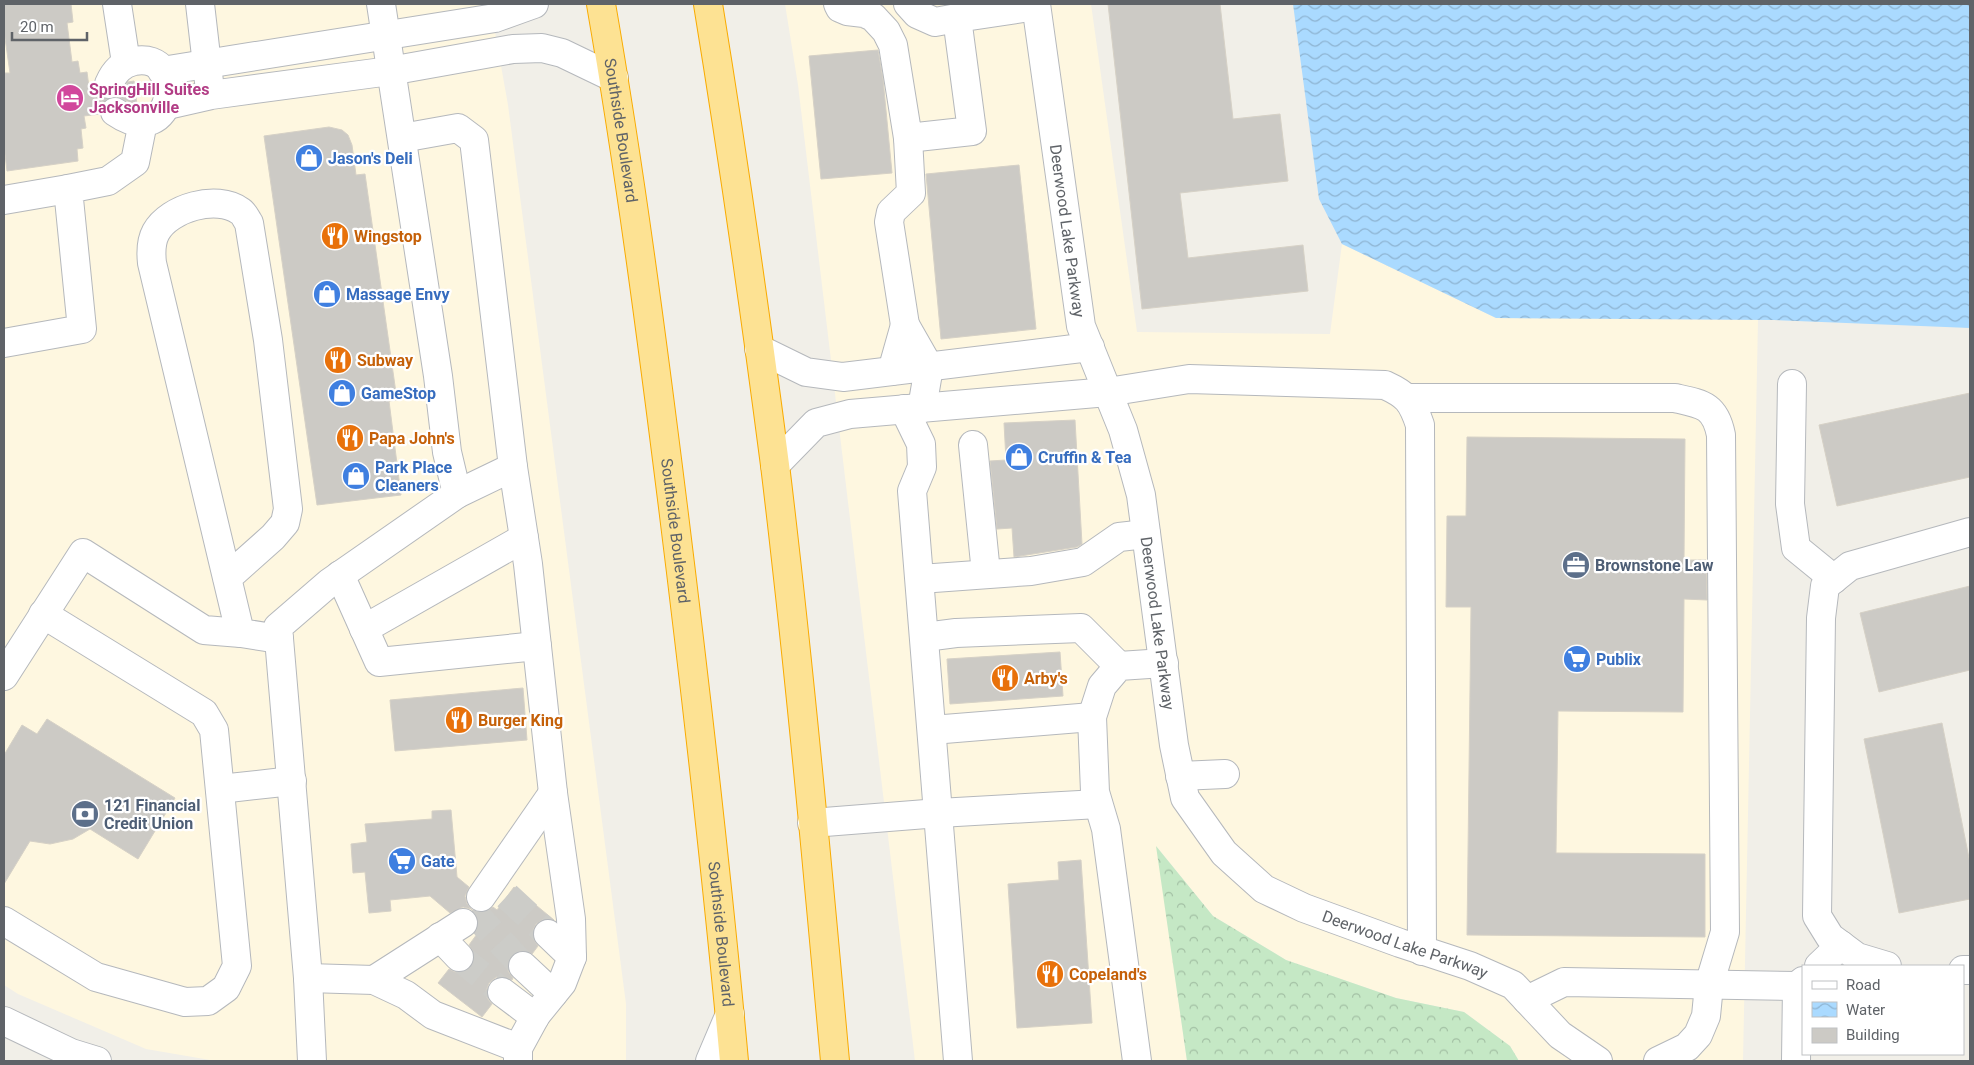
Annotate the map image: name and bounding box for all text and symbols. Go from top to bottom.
scale bar [12,10,88,42]
text: 20 m [20,18,54,36]
street label: Southside Boulevard [601,57,642,204]
place label: SpringHill Suites Jacksonville [89,80,209,117]
hotel icon: SpringHill Suites Jacksonville [55,83,85,113]
shop icon: Jason's Deli [294,143,324,173]
street label: Deerwood Lake Parkway [1046,143,1089,319]
place label: Jason's Deli [328,149,413,168]
restaurant icon: Wingstop [320,221,350,251]
place label: Wingstop [354,227,422,246]
shop icon: Massage Envy [312,279,342,309]
place label: Massage Envy [346,285,450,304]
restaurant icon: Subway [323,345,353,375]
place label: Subway [357,351,414,370]
shop icon: GameStop [327,378,357,408]
place label: GameStop [361,384,436,403]
restaurant icon: Papa John's [335,423,365,453]
place label: Papa John's [369,429,455,448]
shop icon: Cruffin & Tea [1004,442,1034,472]
place label: Cruffin & Tea [1038,448,1132,467]
street label: Southside Boulevard [657,457,694,604]
place label: Park Place Cleaners [375,458,453,495]
shop icon: Park Place Cleaners [341,461,371,491]
street label: Deerwood Lake Parkway [1137,535,1179,711]
office icon: Brownstone Law [1561,550,1591,580]
place label: Brownstone Law [1595,556,1714,575]
supermarket icon: Publix [1562,644,1592,674]
place label: Publix [1596,650,1642,669]
restaurant icon: Arby's [990,663,1020,693]
place label: Arby's [1024,669,1068,688]
restaurant icon: Burger King [444,705,474,735]
place label: Burger King [478,711,563,730]
place label: 121 Financial Credit Union [104,796,200,833]
bank icon: 121 Financial Credit Union [70,799,100,829]
supermarket icon: Gate [387,846,417,876]
place label: Gate [421,852,455,871]
street label: Southside Boulevard [705,860,738,1008]
street label: Deerwood Lake Parkway [1320,906,1491,982]
restaurant icon: Copeland's [1035,959,1065,989]
place label: Copeland's [1069,965,1147,984]
legend [1802,965,1964,1055]
text: Road [1846,976,1880,994]
text: Water [1846,1001,1885,1019]
text: Building [1846,1026,1900,1044]

